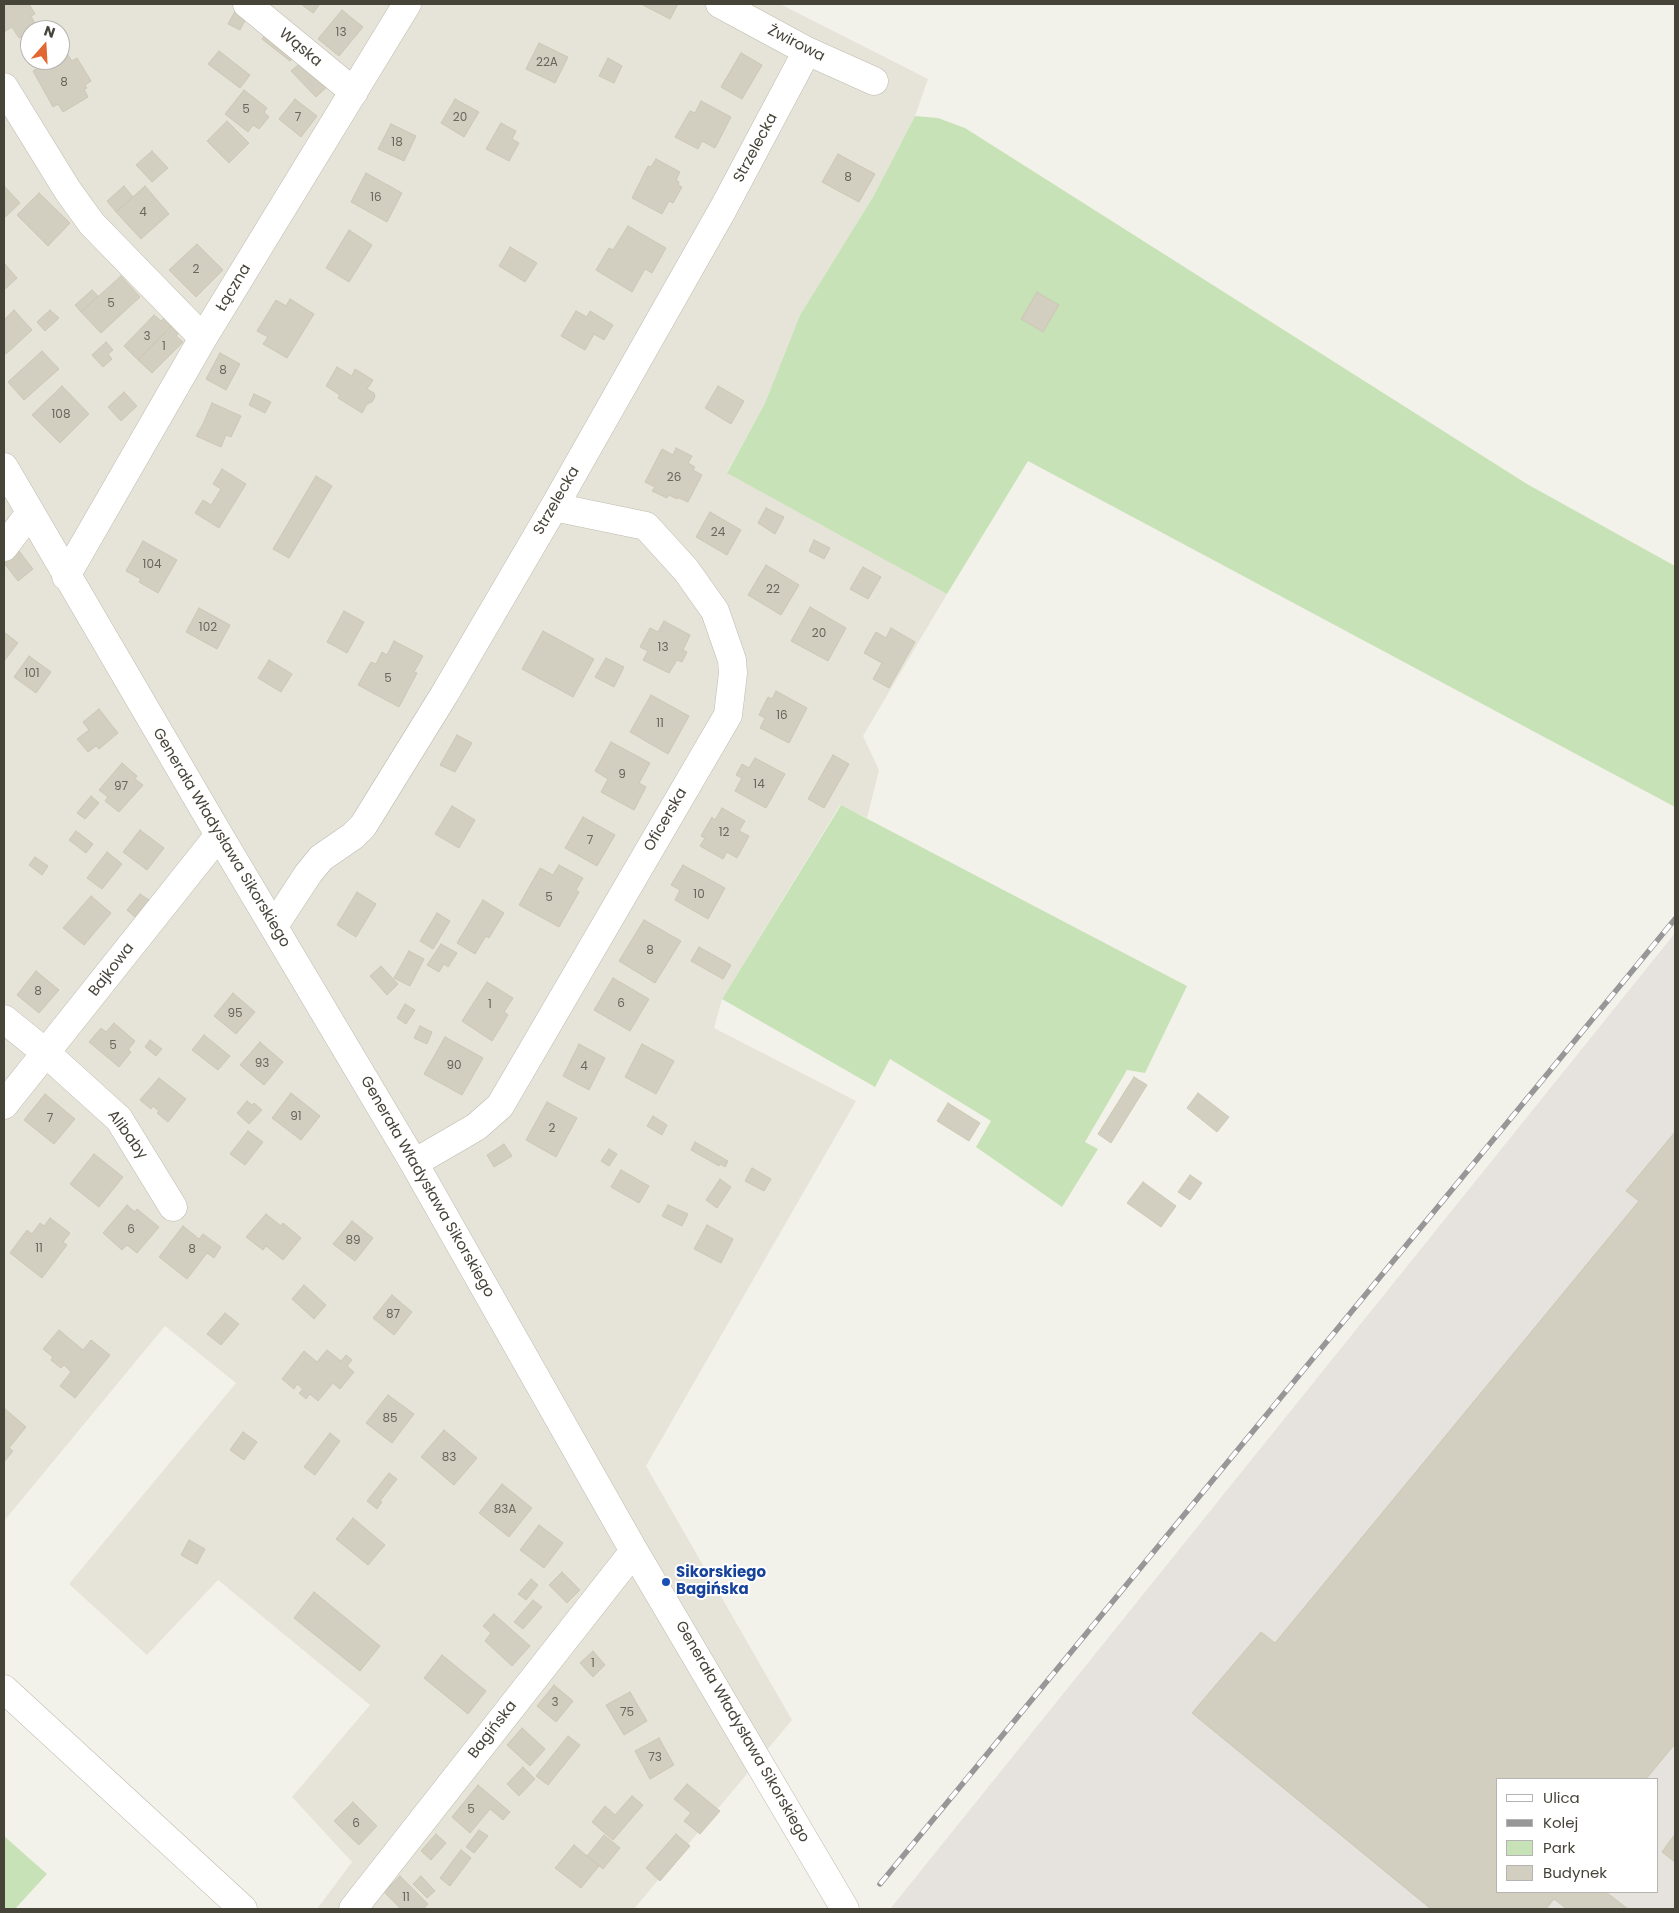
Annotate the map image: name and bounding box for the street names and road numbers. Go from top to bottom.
street label: Żwirowa [764,22,828,66]
street label: Wąska [275,25,325,71]
street label: Strzelecka [730,110,782,186]
street label: Łączna [213,261,255,315]
street label: Strzelecka [530,464,584,538]
street label: Generała Władysława Sikorskiego [148,725,294,951]
street label: Oficerska [641,785,691,855]
street label: Bajkowa [86,940,138,1000]
street label: Generała Władysława Sikorskiego [356,1073,498,1301]
street label: Alibaby [103,1107,151,1163]
street label: Generała Władysława Sikorskiego [671,1618,813,1846]
street label: Bagińska [465,1697,521,1763]

